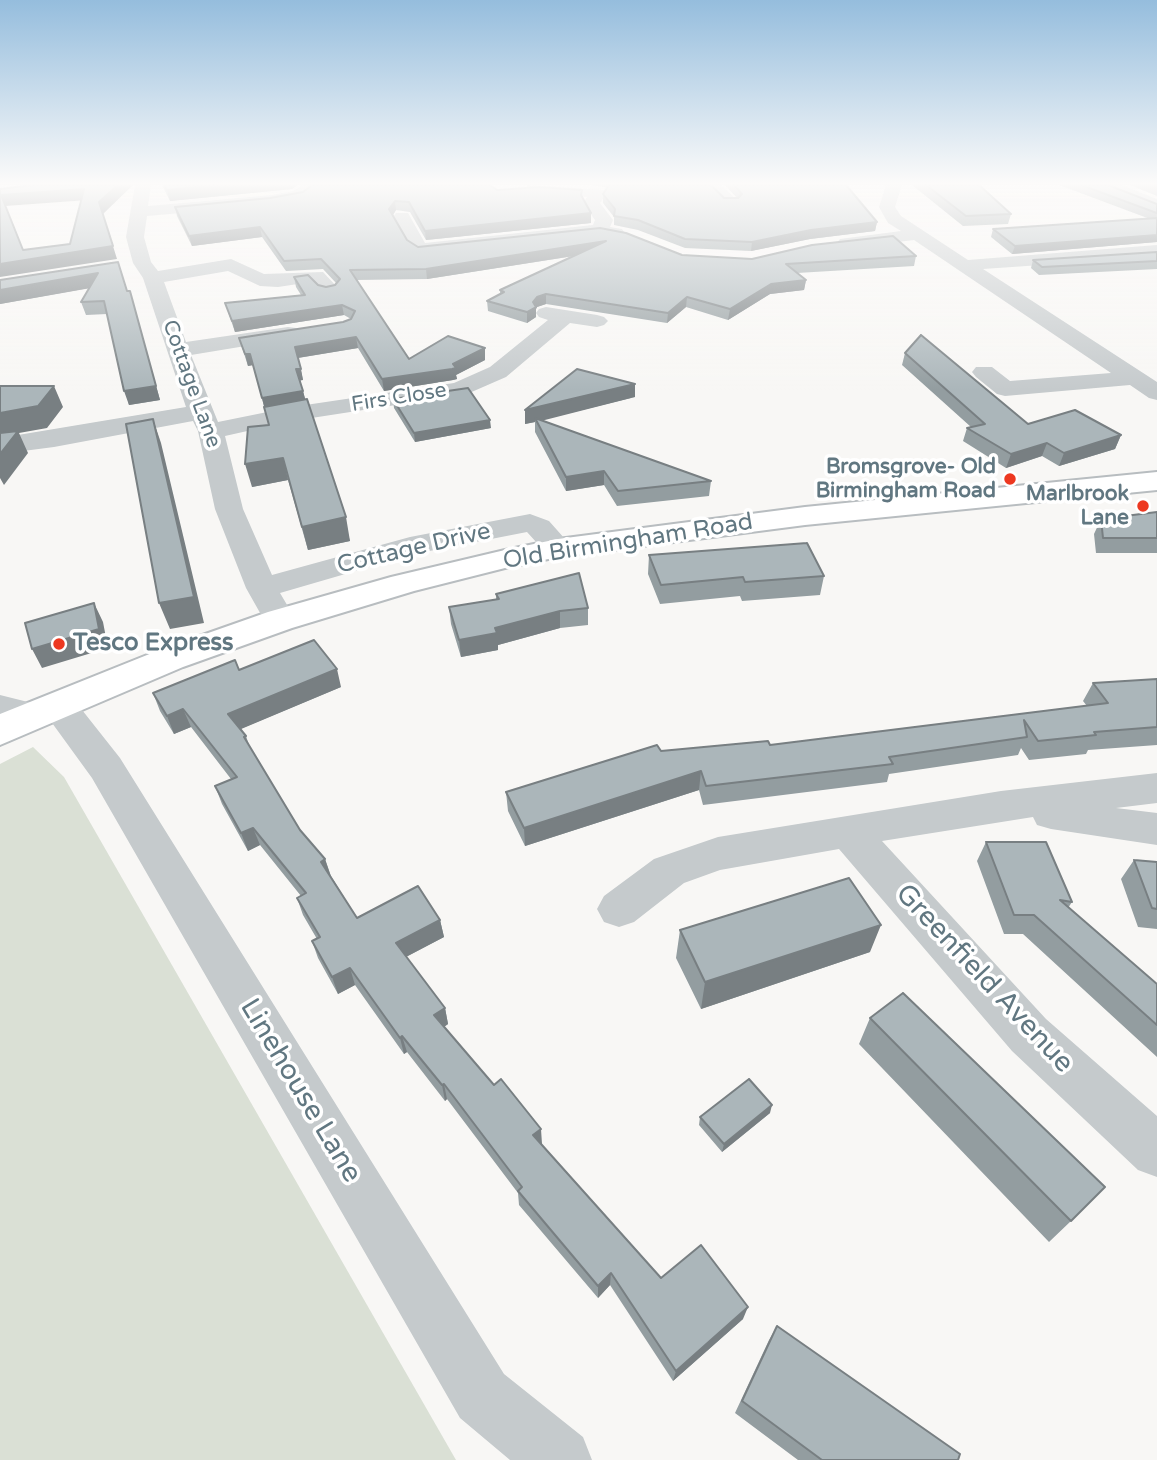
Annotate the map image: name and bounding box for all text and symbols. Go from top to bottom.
street label: Cottage Lane [156,317,226,451]
street label: Firs Close [350,378,448,418]
place label: Bromsgrove- Old Birmingham Road [816,454,996,504]
marker: Bromsgrove- Old Birmingham Road [1002,471,1018,487]
place label: Marlbrook Lane [1026,481,1129,531]
marker: Marlbrook Lane [1135,498,1151,514]
street label: Old Birmingham Road [501,508,755,576]
street label: Cottage Drive [334,517,494,581]
place label: Tesco Express [73,630,234,658]
marker: Tesco Express [51,636,67,652]
street label: Greenfield Avenue [888,878,1080,1080]
street label: Linehouse Lane [232,993,368,1189]

